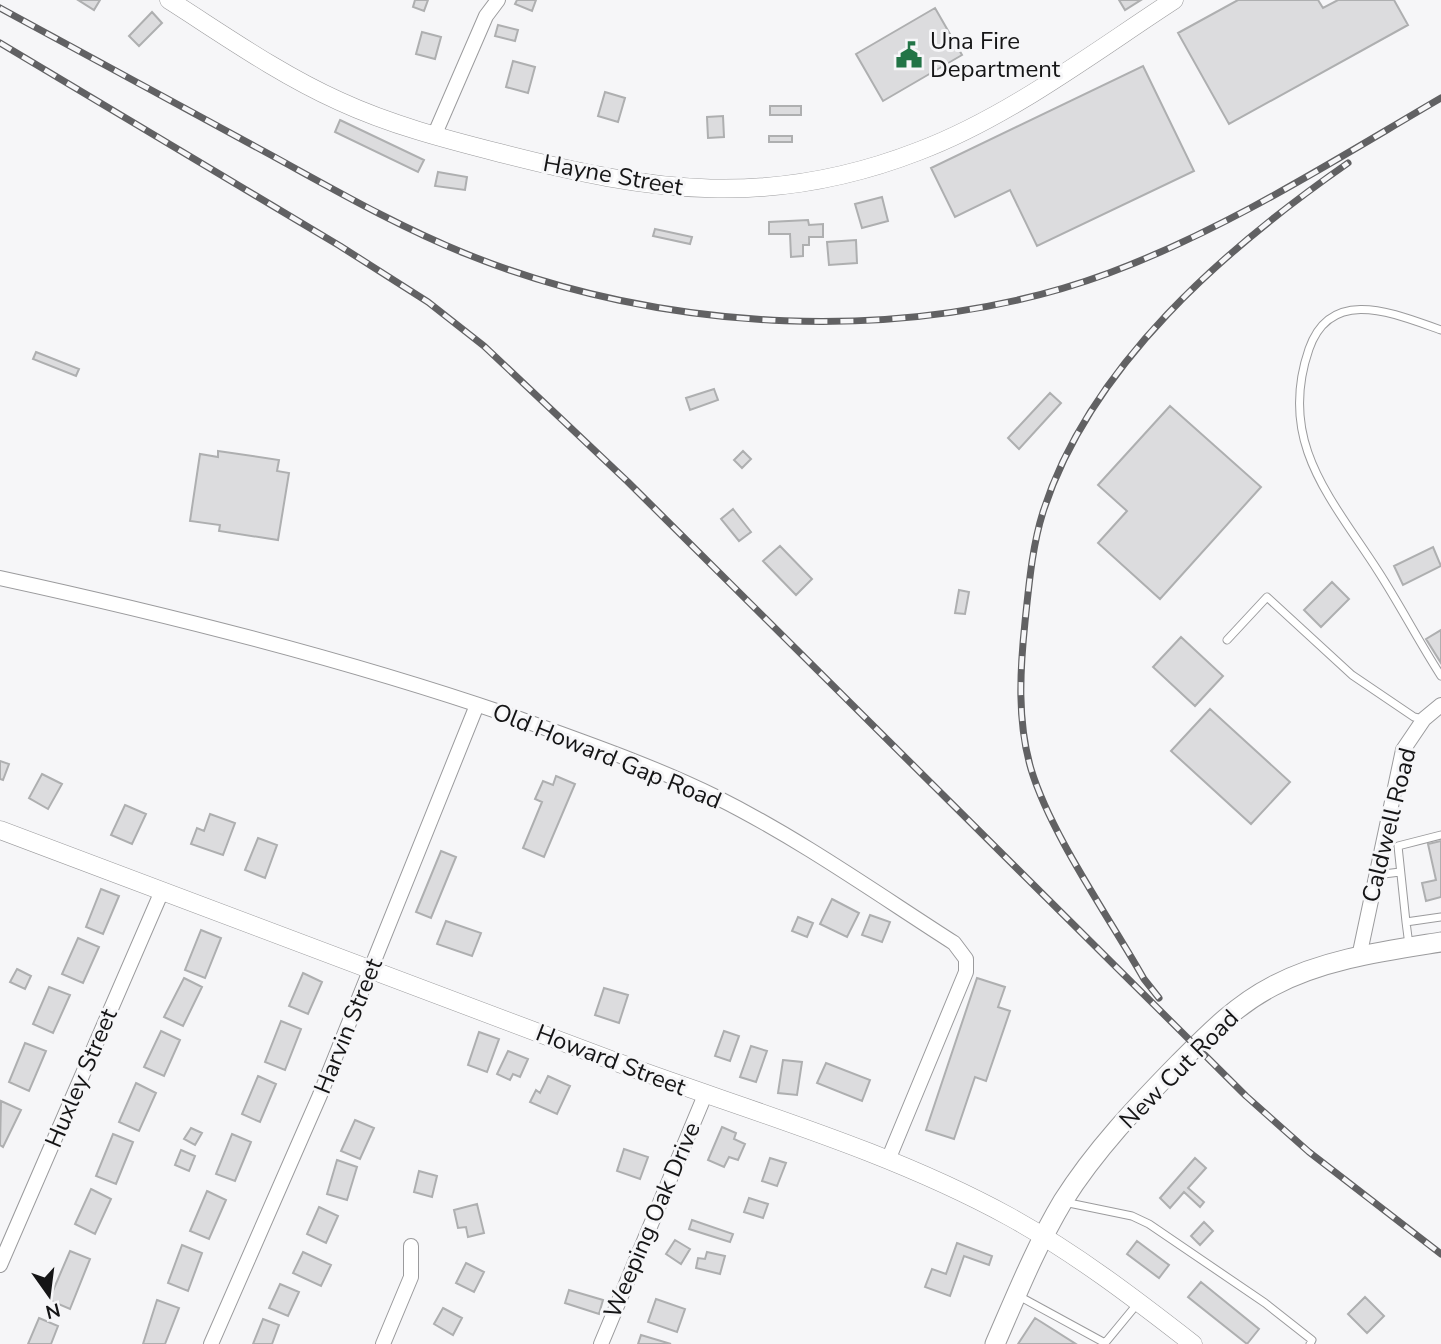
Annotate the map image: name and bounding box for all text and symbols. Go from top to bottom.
place label: Una Fire Department [930,25,1061,85]
public building icon: Una Fire Department [894,40,924,70]
street label: Hayne Street [541,147,686,203]
street label: Old Howard Gap Road [488,695,726,817]
street label: Caldwell Road [1354,744,1424,906]
street label: Harvin Street [306,953,390,1099]
street label: New Cut Road [1112,1002,1246,1136]
street label: Huxley Street [37,1003,125,1152]
street label: Howard Street [531,1017,691,1103]
street label: Weeping Oak Drive [596,1117,708,1323]
north arrow [14,1260,84,1330]
text: N [43,1296,63,1325]

